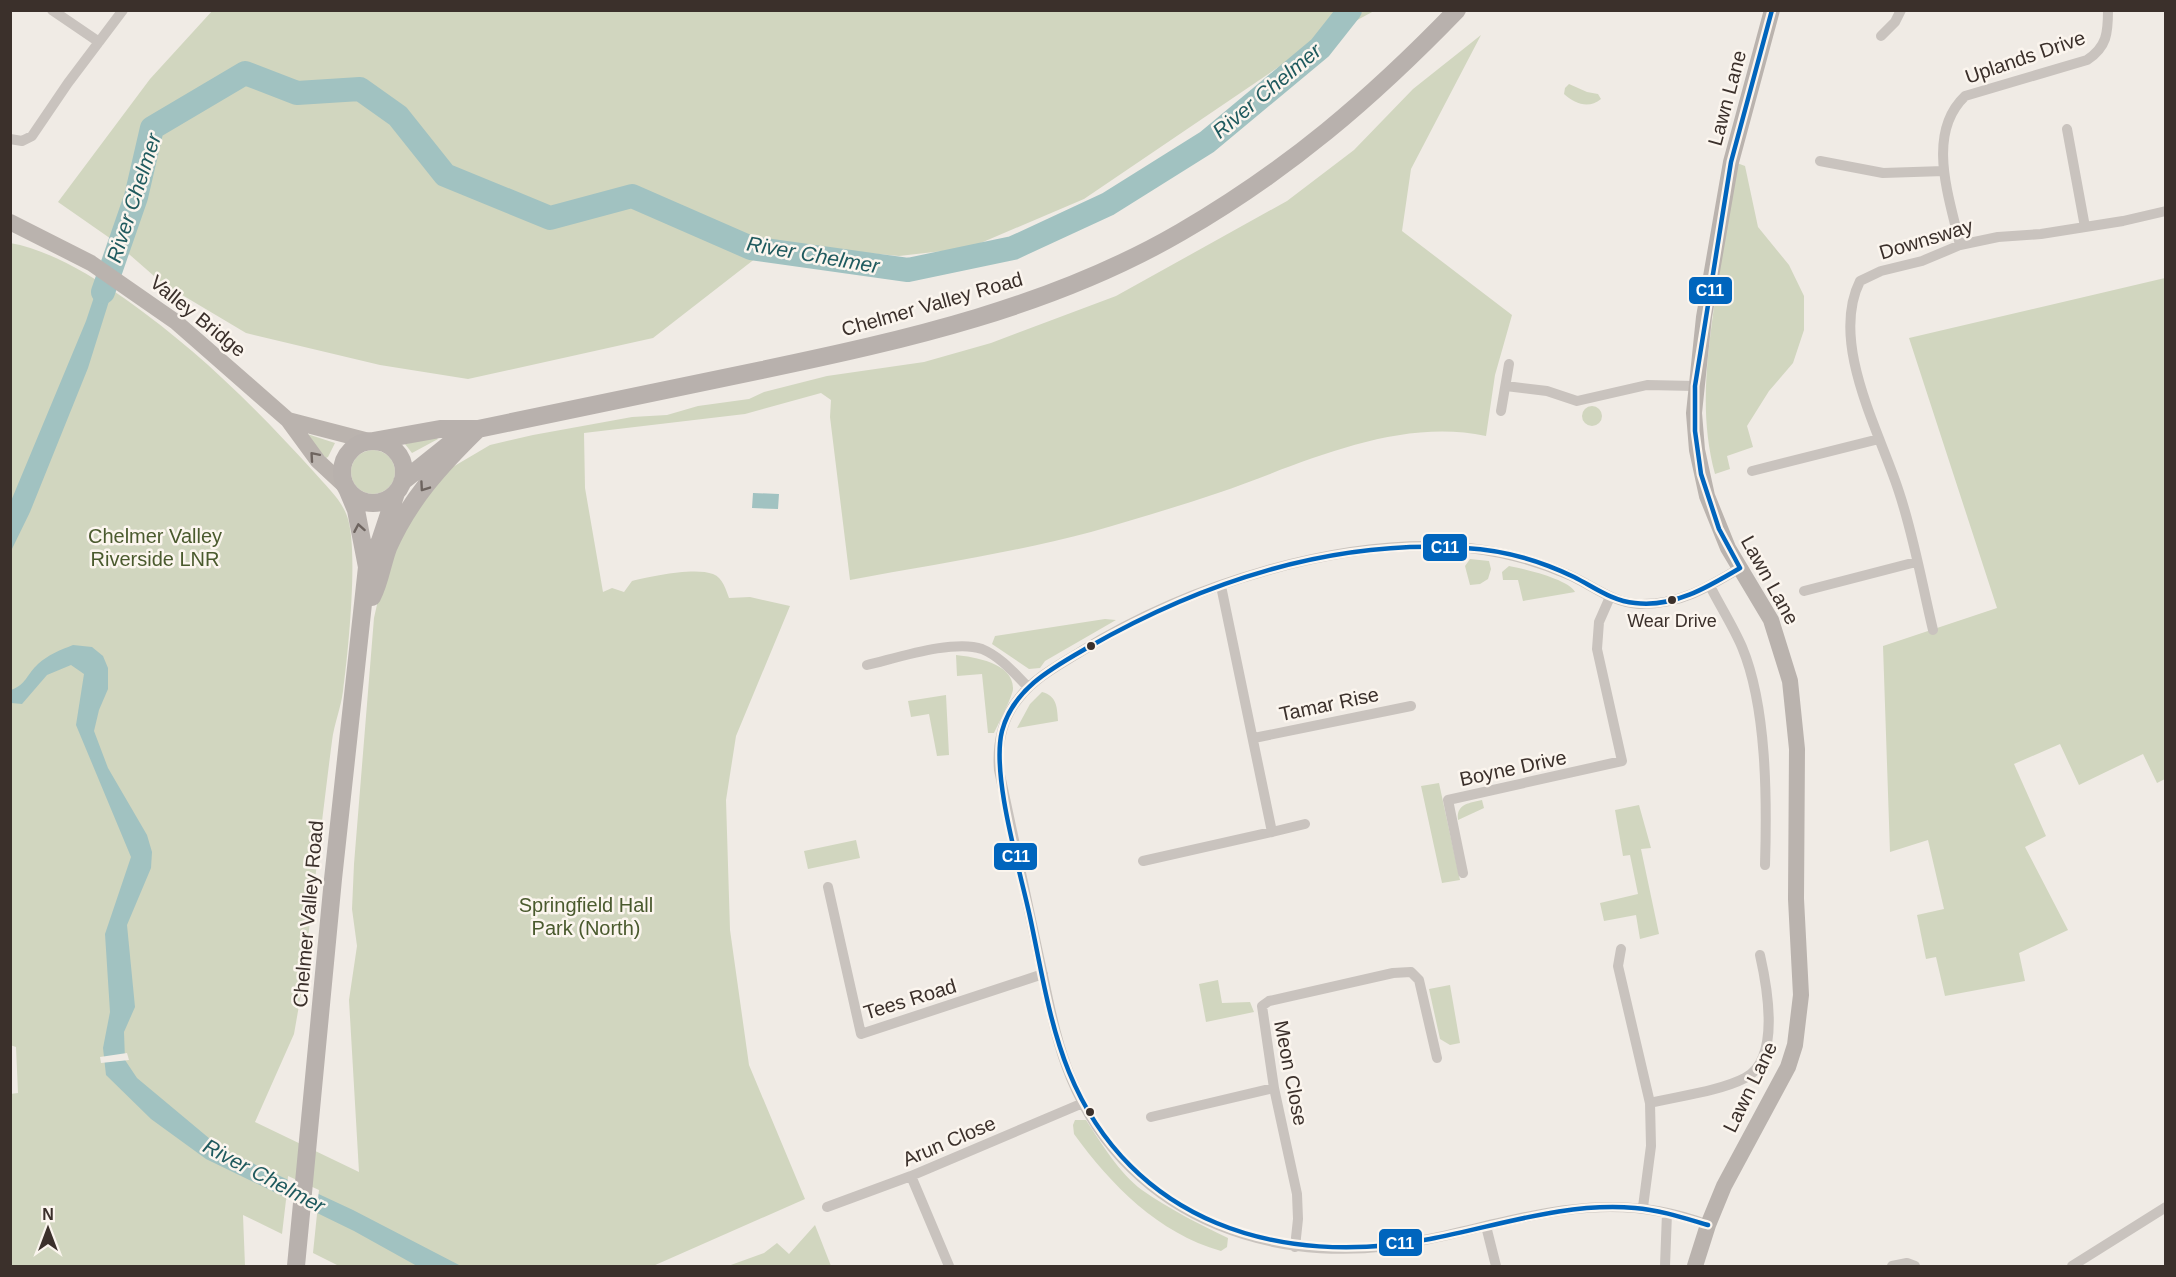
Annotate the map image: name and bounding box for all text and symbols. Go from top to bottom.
street label: Uplands Drive [1962,26,2088,88]
water label: River Chelmer [1208,38,1326,143]
street label: Lawn Lane [1704,48,1750,148]
water label: River Chelmer [102,130,166,265]
street label: Downsway [1877,214,1975,264]
water label: River Chelmer [745,232,882,278]
street label: Chelmer Valley Road [839,268,1025,340]
street label: Valley Bridge [146,271,250,361]
line badge: C11 [1688,276,1733,305]
text: C11 [1696,282,1724,299]
one-way arrow [310,452,321,463]
one-way arrow [420,480,431,491]
one-way arrow [353,524,366,534]
park label: Chelmer Valley Riverside LNR [88,525,222,570]
street label: Lawn Lane [1737,532,1803,628]
line badge: C11 [1422,533,1468,562]
text: C11 [1431,539,1459,556]
marker: Wear Drive [1666,594,1678,606]
place label: Wear Drive [1627,611,1717,631]
unlabelled marker [1085,640,1097,652]
street label: Tamar Rise [1277,683,1381,725]
street label: Boyne Drive [1457,746,1569,790]
street label: Chelmer Valley Road [289,820,327,1008]
line badge: C11 [993,842,1038,871]
text: C11 [1002,848,1030,865]
park label: Springfield Hall Park (North) [519,894,653,939]
street label: Tees Road [861,975,959,1023]
street label: Meon Close [1270,1019,1312,1127]
street label: Lawn Lane [1719,1038,1781,1136]
unlabelled marker [1084,1106,1096,1118]
street label: Arun Close [899,1112,999,1170]
water label: River Chelmer [200,1134,330,1218]
north arrow [18,1199,78,1259]
text: N [42,1206,54,1223]
line badge: C11 [1378,1228,1423,1257]
text: C11 [1386,1235,1414,1252]

